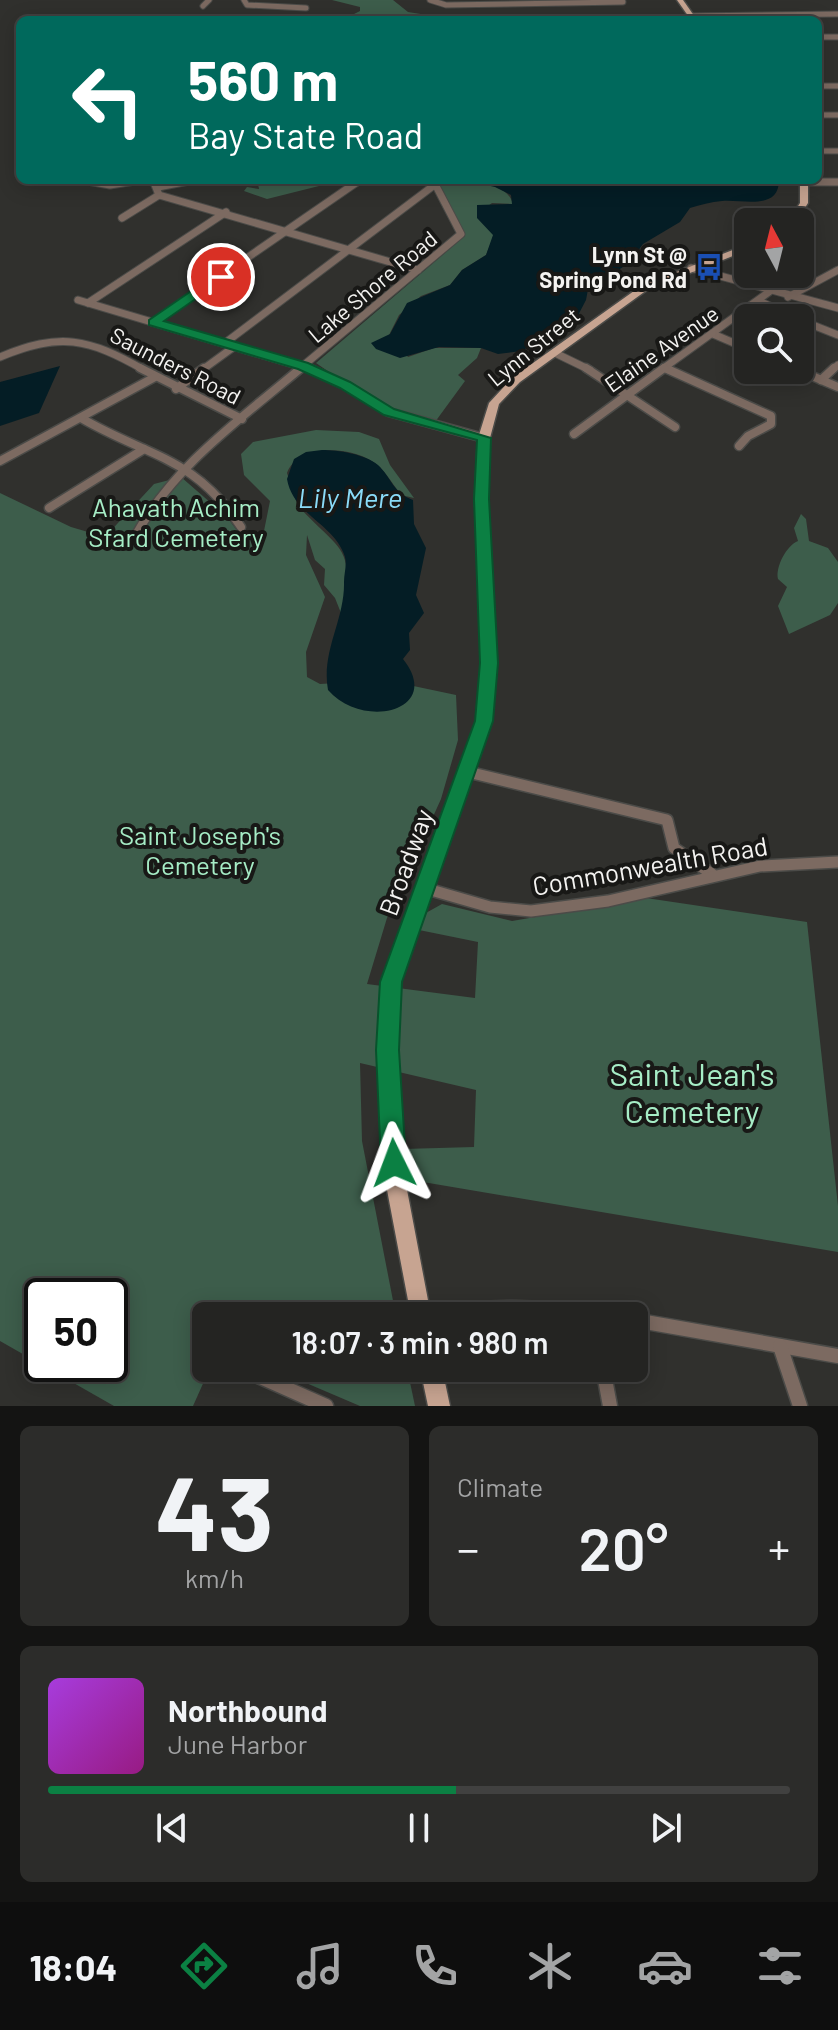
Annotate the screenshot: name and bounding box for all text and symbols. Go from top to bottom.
text: 560 m [188,45,338,112]
icon: left [56,48,160,152]
text: Bay State Road [188,113,423,156]
north arrow [734,208,814,288]
map controls [734,208,814,384]
street label: Lake Shore Road [302,225,442,347]
place label: Lynn St @ Spring Pond Rd [539,241,687,292]
pin [187,243,255,311]
bus stop icon: Lynn St @ Spring Pond Rd [694,252,724,282]
icon: arrive [199,255,243,299]
street label: Elaine Avenue [599,299,723,397]
street label: Lynn Street [482,301,584,391]
button: search [734,304,814,384]
street label: Saunders Road [106,321,246,409]
water label: Lily Mere [298,480,402,514]
park label: Ahavath Achim Sfard Cemetery [88,491,264,552]
street label: Broadway [371,805,439,919]
park label: Saint Joseph's Cemetery [119,819,281,880]
street label: Commonwealth Road [530,829,770,901]
park label: Saint Jean's Cemetery [609,1054,775,1129]
position arrow [352,1121,436,1205]
speed limit sign: 50 [24,1278,128,1382]
text: 18:07 · 3 min · 980 m [292,1324,548,1360]
text: 43 [155,1447,274,1572]
text: Climate [457,1471,543,1502]
text: 20° [579,1511,668,1583]
text: − [457,1521,479,1574]
text: + [768,1521,790,1574]
text: km/h [185,1562,244,1593]
text: Northbound [168,1692,327,1728]
text: June Harbor [168,1728,307,1759]
icon: previous [150,1806,194,1850]
icon: pause [397,1806,441,1850]
icon: next [644,1806,688,1850]
icon: directions [176,1938,232,1994]
icon: music [292,1938,348,1994]
icon: phone [407,1938,463,1994]
icon: climate [522,1938,578,1994]
icon: car [637,1938,693,1994]
icon: filters [752,1938,808,1994]
text: 18:04 [30,1945,117,1988]

